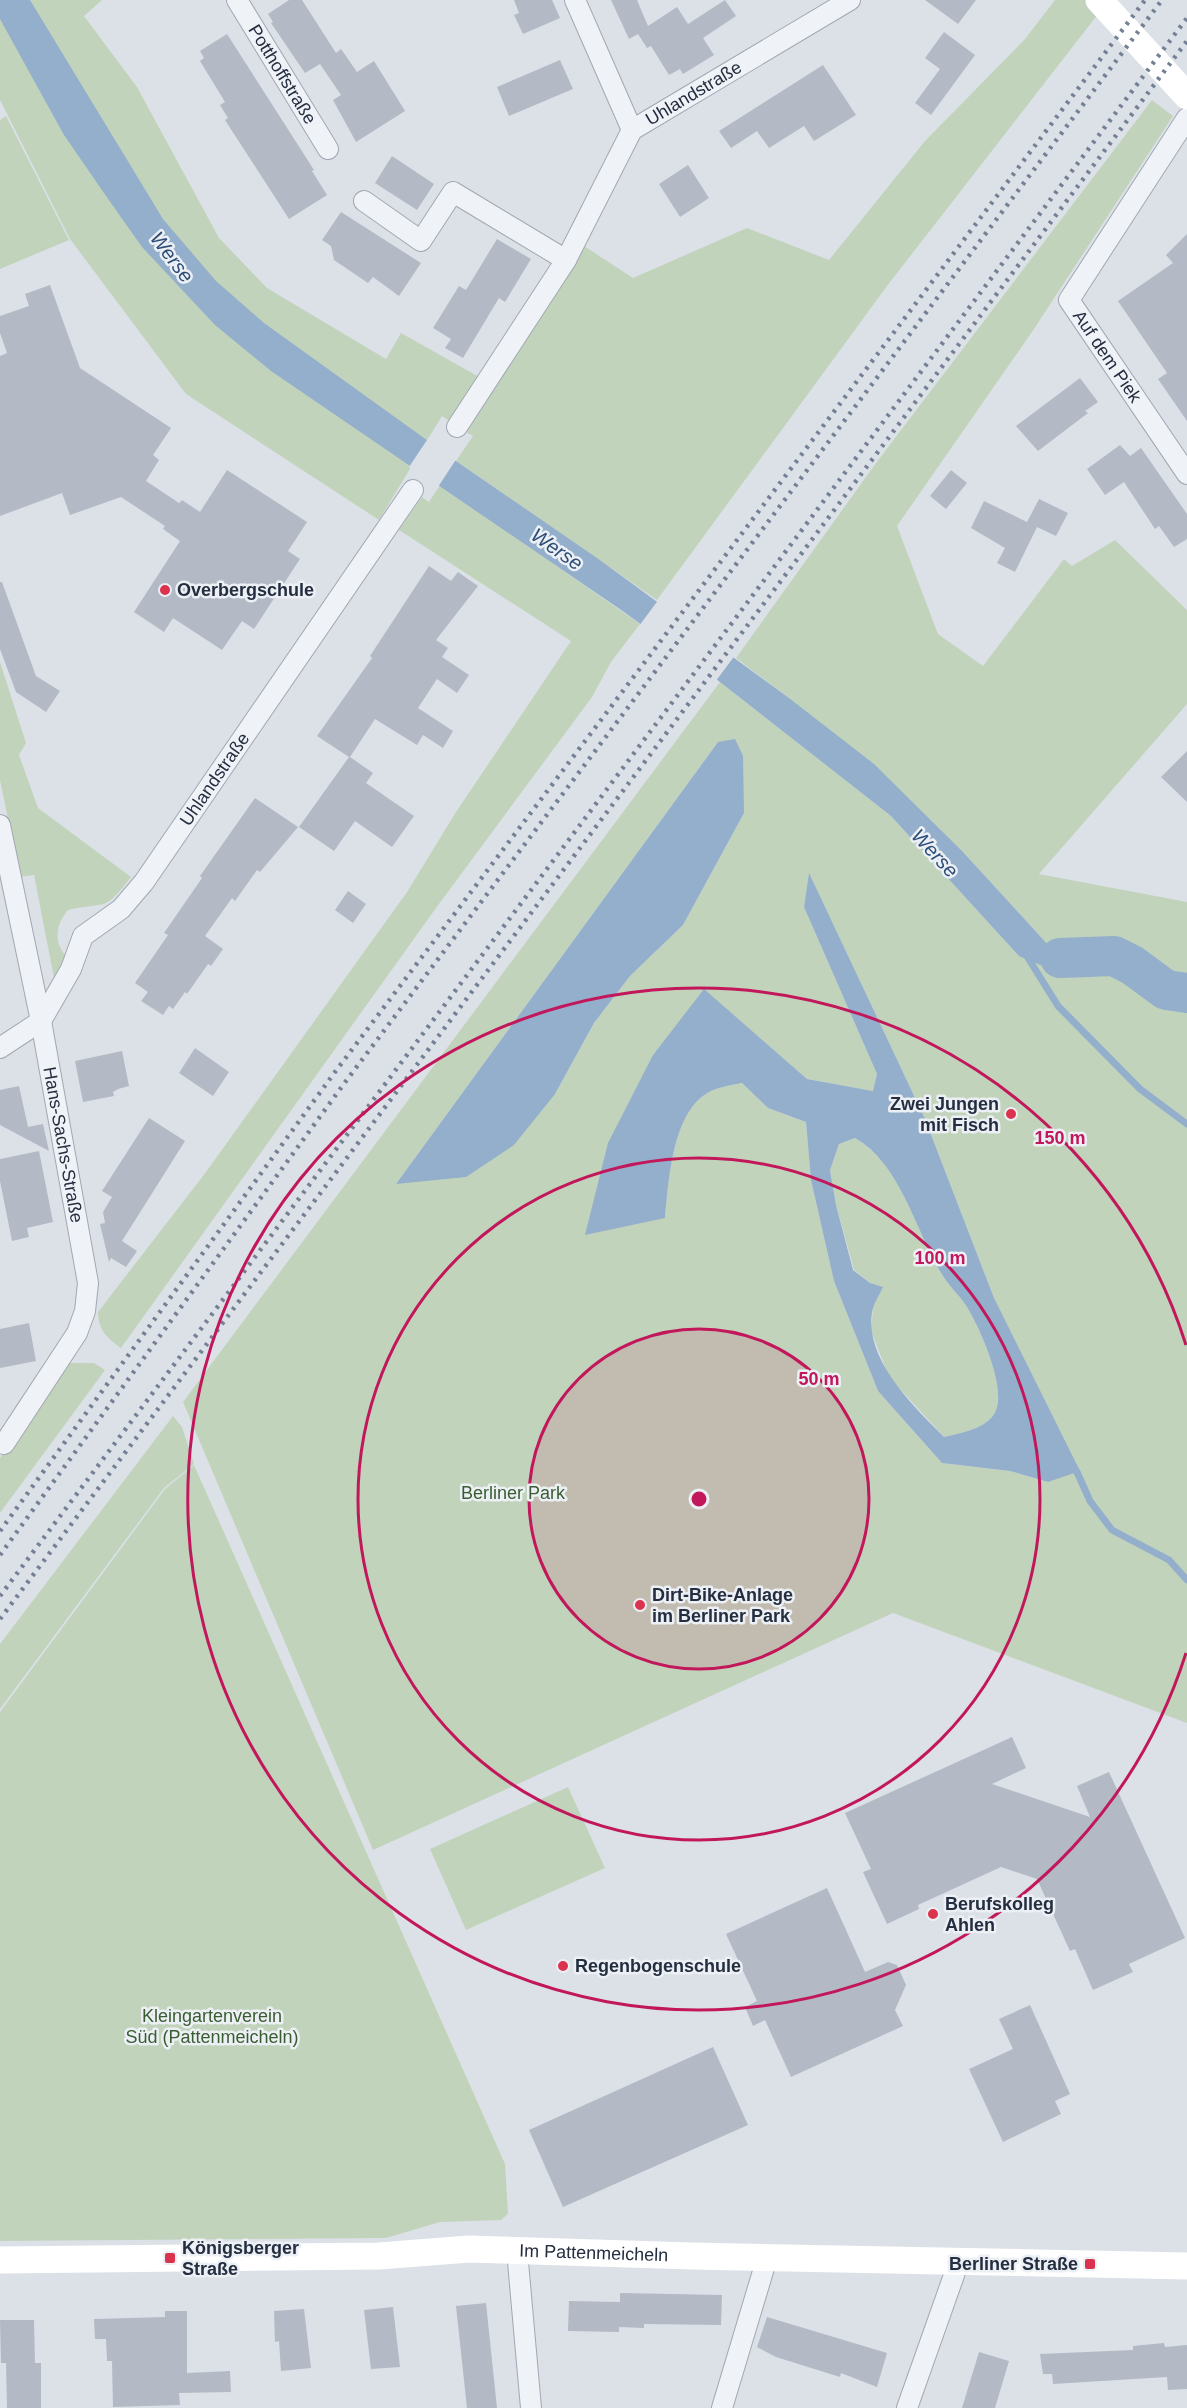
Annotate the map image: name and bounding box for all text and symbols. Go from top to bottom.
street label: Potthoffstraße [244,21,320,128]
street label: Uhlandstraße [642,57,745,130]
water label: Werse [146,227,198,287]
street label: Auf dem Piek [1069,306,1146,407]
water label: Werse [527,524,587,574]
place label: Overbergschule [177,580,314,600]
marker: Overbergschule [158,583,172,597]
street label: Uhlandstraße [176,729,253,829]
water label: Werse [907,825,963,881]
street label: Hans-Sachs-Straße [39,1065,87,1224]
place label: Zwei Jungen mit Fisch [890,1094,999,1135]
marker: Zwei Jungen mit Fisch [1004,1107,1018,1121]
text: 150 m [1034,1128,1086,1148]
text: 100 m [914,1248,966,1268]
text: 50 m [798,1369,840,1389]
park label: Berliner Park [461,1483,566,1503]
centre of rings [689,1489,709,1509]
place label: Dirt-Bike-Anlage im Berliner Park [652,1585,793,1626]
marker: Dirt-Bike-Anlage im Berliner Park [633,1598,647,1612]
place label: Berufskolleg Ahlen [945,1894,1054,1935]
marker: Berufskolleg Ahlen [926,1907,940,1921]
place label: Regenbogenschule [575,1956,741,1976]
marker: Regenbogenschule [556,1959,570,1973]
park label: Kleingartenverein Süd (Pattenmeicheln) [125,2006,299,2047]
place label: Königsberger Straße [182,2238,299,2279]
street label: Im Pattenmeicheln [519,2241,669,2265]
marker: Königsberger Straße [163,2251,177,2265]
place label: Berliner Straße [949,2254,1078,2274]
marker: Berliner Straße [1083,2257,1097,2271]

